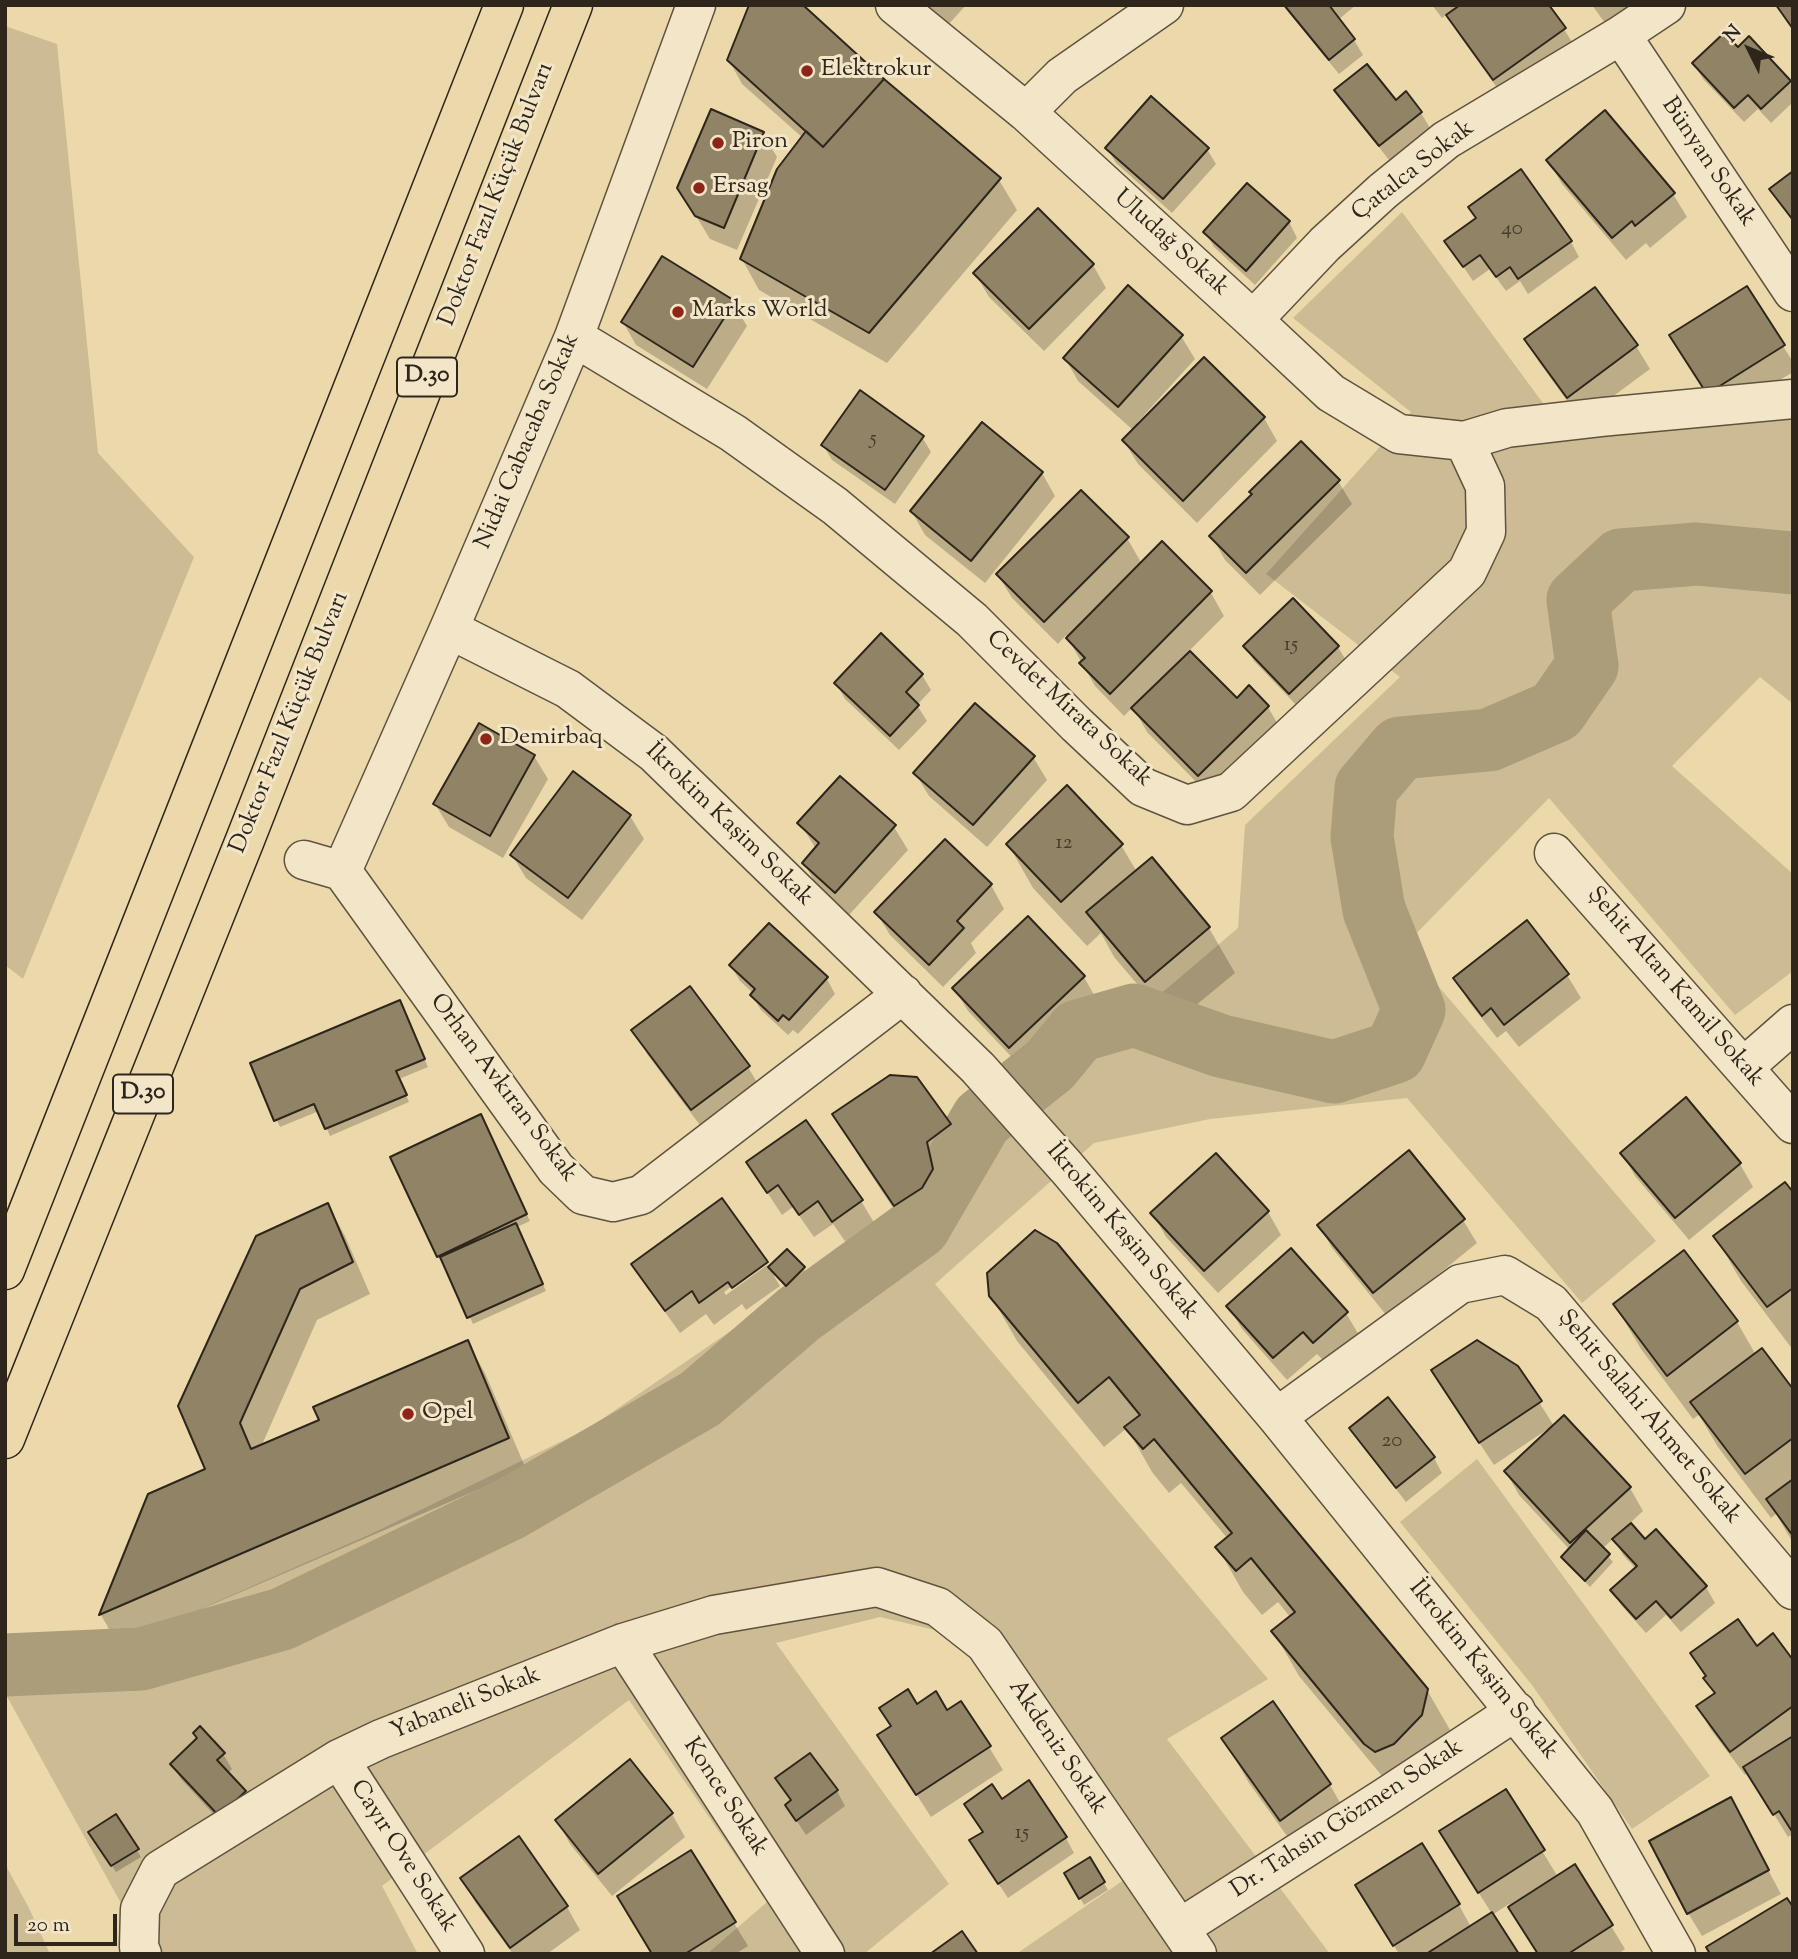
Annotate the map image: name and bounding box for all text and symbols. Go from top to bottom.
north arrow [1714,14,1784,84]
text: N [1718,20,1748,49]
place label: Elektrokur [821,57,932,85]
street label: Doktor Fazıl Küçük Bulvarı [434,59,562,331]
marker: Elektrokur [799,63,815,79]
street label: Bünyan Sokak [1653,93,1761,233]
street label: Çatalca Sokak [1347,115,1481,229]
place label: Piron [732,129,788,157]
marker: Piron [710,135,726,151]
place label: Ersag [713,174,768,202]
marker: Ersag [691,180,707,196]
street label: Uludağ Sokak [1106,185,1234,303]
house number: 40 [1501,217,1523,243]
place label: Marks World [692,298,828,326]
marker: Marks World [670,304,686,320]
street label: Nidai Cabacaba Sokak [471,330,587,554]
road number: D.30 [397,358,457,396]
house number: 5 [869,427,877,453]
street label: Doktor Fazıl Küçük Bulvarı [225,588,357,858]
street label: Cevdet Mirata Sokak [979,626,1157,794]
house number: 15 [1284,633,1298,659]
place label: Demirbaq [500,725,603,753]
marker: Demirbaq [478,731,494,747]
street label: İkrokim Kaşim Sokak [638,739,818,913]
house number: 12 [1056,831,1072,857]
street label: Şehit Altan Kamil Sokak [1579,882,1769,1094]
street label: Orhan Avkıran Sokak [422,989,582,1189]
road number: D.30 [113,1074,173,1114]
street label: İkrokim Kaşim Sokak [1039,1139,1203,1327]
street label: Şehit Salahi Ahmet Sokak [1550,1305,1746,1531]
place label: Opel [422,1400,474,1428]
marker: Opel [400,1406,416,1422]
house number: 20 [1382,1429,1402,1455]
street label: İkrokim Kaşim Sokak [1401,1576,1563,1766]
street label: Yabaneli Sokak [387,1662,545,1748]
street label: Akdeniz Sokak [1000,1675,1112,1821]
street label: Konce Sokak [675,1734,773,1862]
street label: Dr. Tahsin Gözmen Sokak [1227,1734,1469,1906]
street label: Cayır Ove Sokak [342,1775,462,1939]
house number: 15 [1015,1821,1029,1847]
scale bar [18,1899,121,1943]
text: 20 m [27,1911,70,1941]

